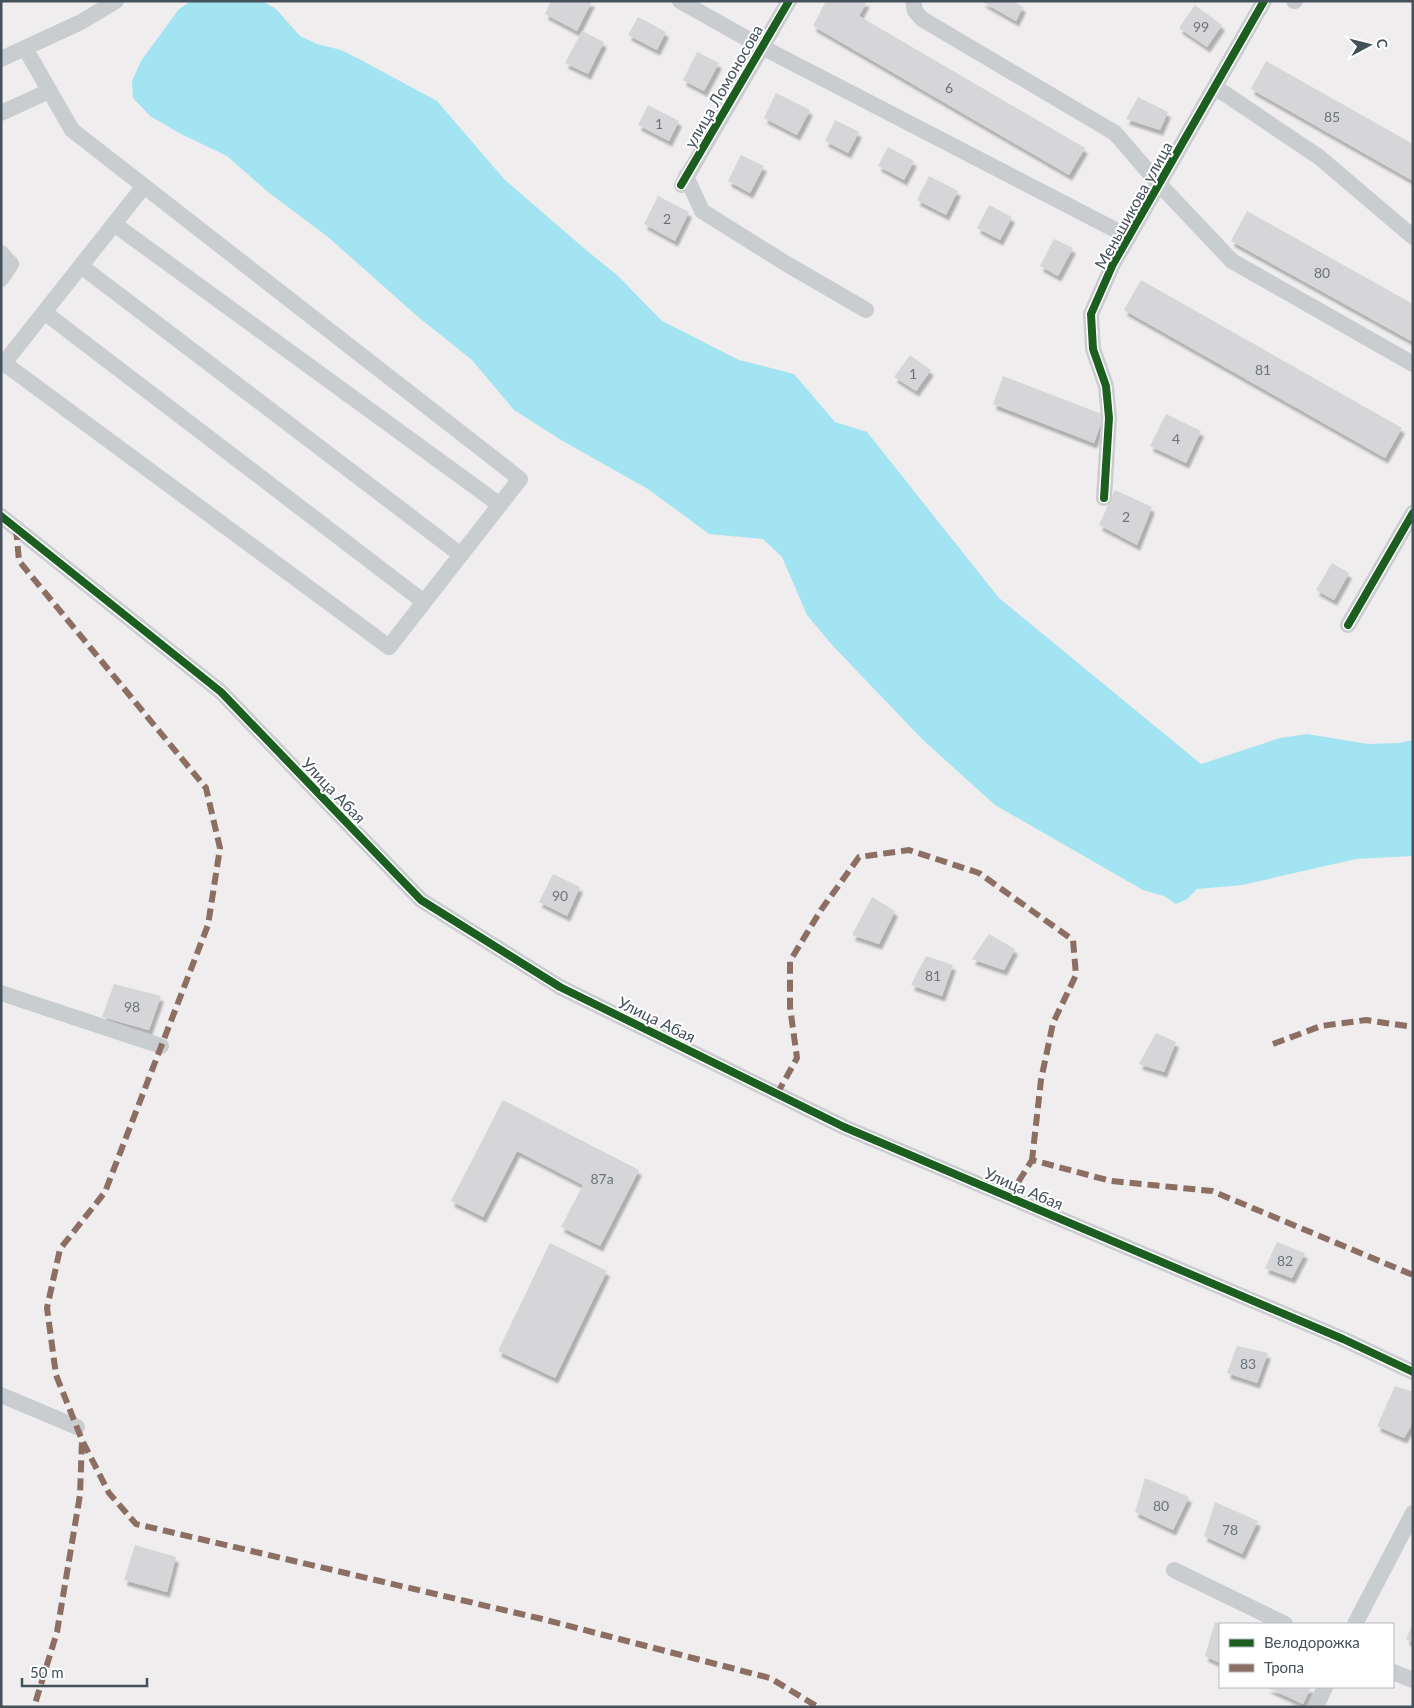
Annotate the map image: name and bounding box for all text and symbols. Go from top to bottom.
house number: 99 [1193,18,1209,35]
north arrow [1344,20,1394,70]
street label: улица Ломоносова [680,21,766,151]
text: С [1373,38,1391,50]
house number: 6 [945,79,953,96]
house number: 85 [1324,108,1340,125]
house number: 1 [655,115,663,132]
street label: Меньшикова улица [1090,138,1176,272]
house number: 2 [663,210,671,227]
house number: 80 [1314,264,1330,281]
house number: 81 [1255,361,1271,378]
house number: 1 [909,365,917,382]
house number: 4 [1172,430,1180,447]
house number: 2 [1122,508,1130,525]
street label: Улица Абая [298,753,370,827]
house number: 90 [552,887,568,904]
house number: 81 [925,967,941,984]
street label: Улица Абая [615,992,699,1046]
house number: 98 [124,998,140,1015]
street label: Улица Абая [982,1163,1066,1213]
house number: 87а [590,1170,614,1187]
house number: 82 [1277,1252,1293,1269]
house number: 83 [1240,1355,1256,1372]
house number: 80 [1153,1497,1169,1514]
house number: 78 [1222,1521,1238,1538]
legend [1219,1623,1394,1688]
text: Велодорожка [1264,1633,1360,1651]
scale bar [22,1656,148,1688]
text: Тропа [1264,1658,1304,1676]
text: 50 m [30,1663,64,1681]

